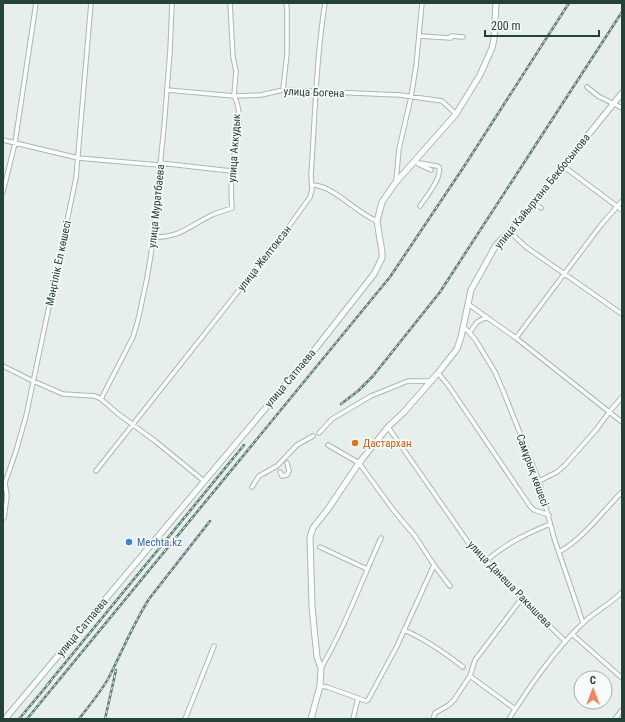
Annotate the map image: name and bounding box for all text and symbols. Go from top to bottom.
scale bar [485,12,599,38]
text: 200 m [491,19,521,33]
street label: улица Богена [283,85,345,100]
street label: улица Аккудык [226,112,243,183]
street label: улица Кайырхана Бекбосынова [492,131,593,251]
street label: улица Муратбаева [146,164,167,248]
street label: Мәңгілік Ел көшесі [43,219,74,307]
street label: улица Желтоксан [235,223,294,294]
street label: улица Сатпаева [262,347,319,410]
street label: Самұрық көшесі [513,432,552,508]
place label: Дастархан [363,437,412,450]
marker: Дастархан [350,438,360,448]
place label: Mechta.kz [137,536,182,549]
marker: Mechta.kz [124,537,134,547]
street label: улица Данеша Ракышева [465,538,555,630]
street label: улица Сатпаева [54,596,111,659]
north arrow [573,670,613,710]
text: С [590,674,596,687]

